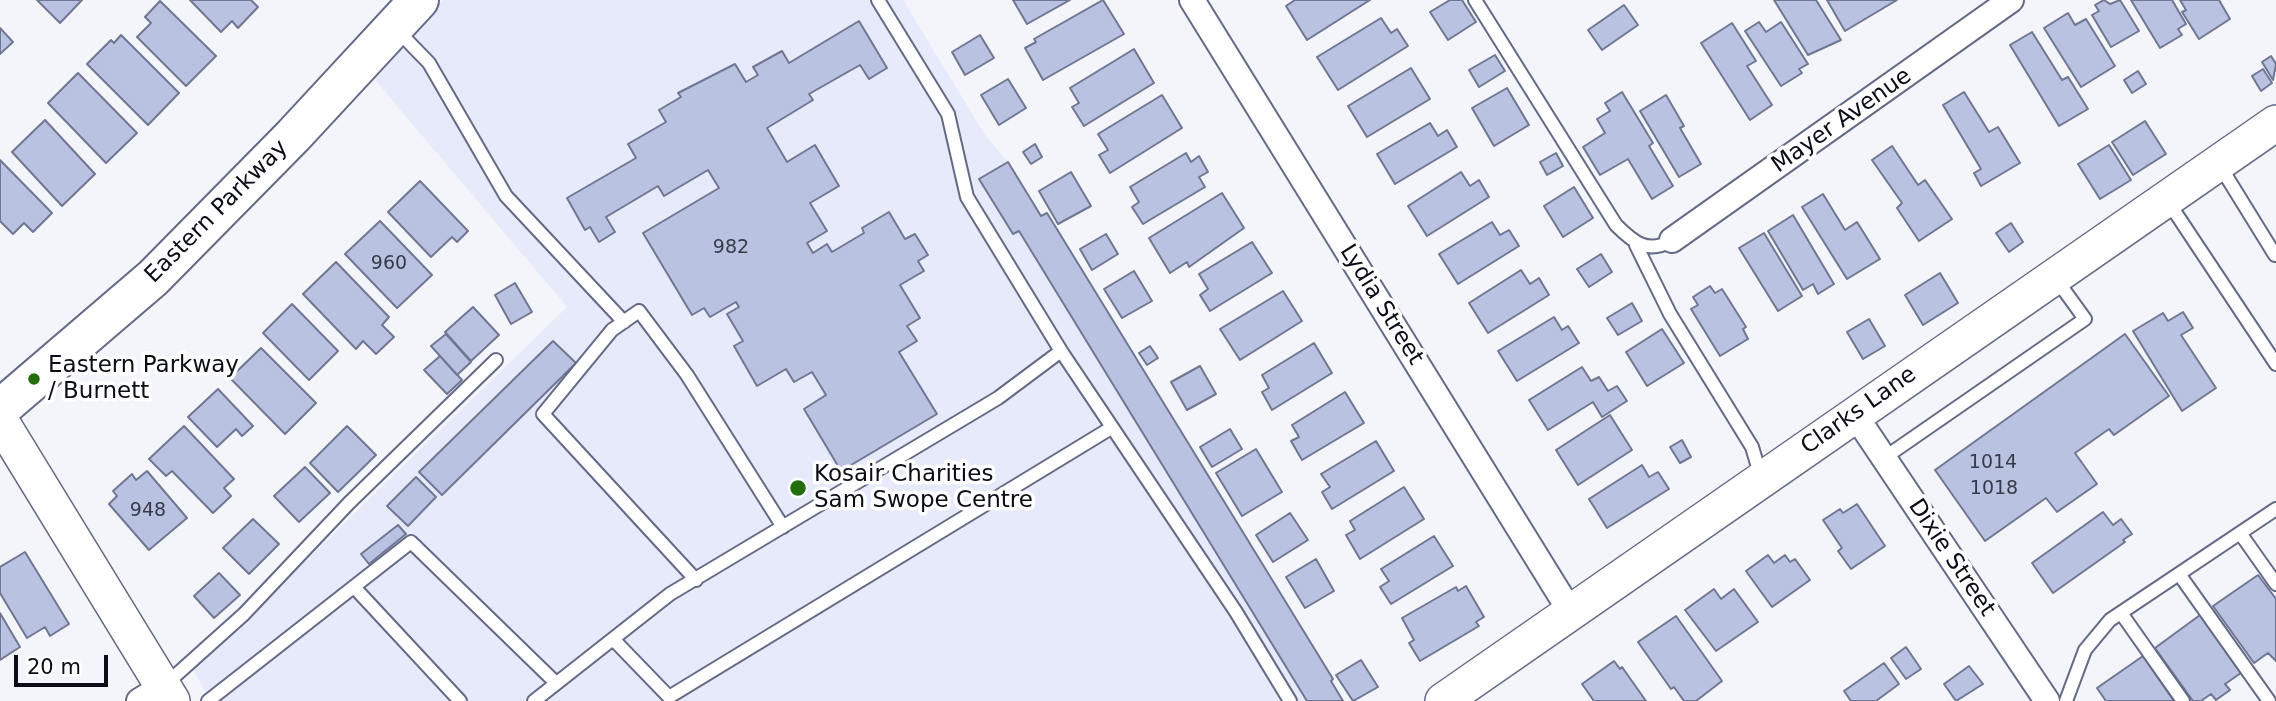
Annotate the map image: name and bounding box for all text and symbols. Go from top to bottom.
street label: Mayer Avenue [1767,63,1917,179]
street label: Eastern Parkway [140,135,294,289]
house number: 982 [713,237,749,259]
street label: Lydia Street [1333,240,1429,370]
house number: 960 [371,253,407,275]
place label: Eastern Parkway / Burnett [48,352,239,406]
street label: Clarks Lane [1796,361,1922,461]
marker: Eastern Parkway / Burnett [26,371,42,387]
house number: 1014 [1969,452,2017,474]
place label: Kosair Charities Sam Swope Centre [814,461,1033,515]
marker: Kosair Charities Sam Swope Centre [788,478,808,498]
house number: 1018 [1970,478,2018,500]
street label: Dixie Street [1902,494,2000,622]
house number: 948 [130,500,166,522]
scale bar [18,642,112,686]
text: 20 m [27,655,81,679]

